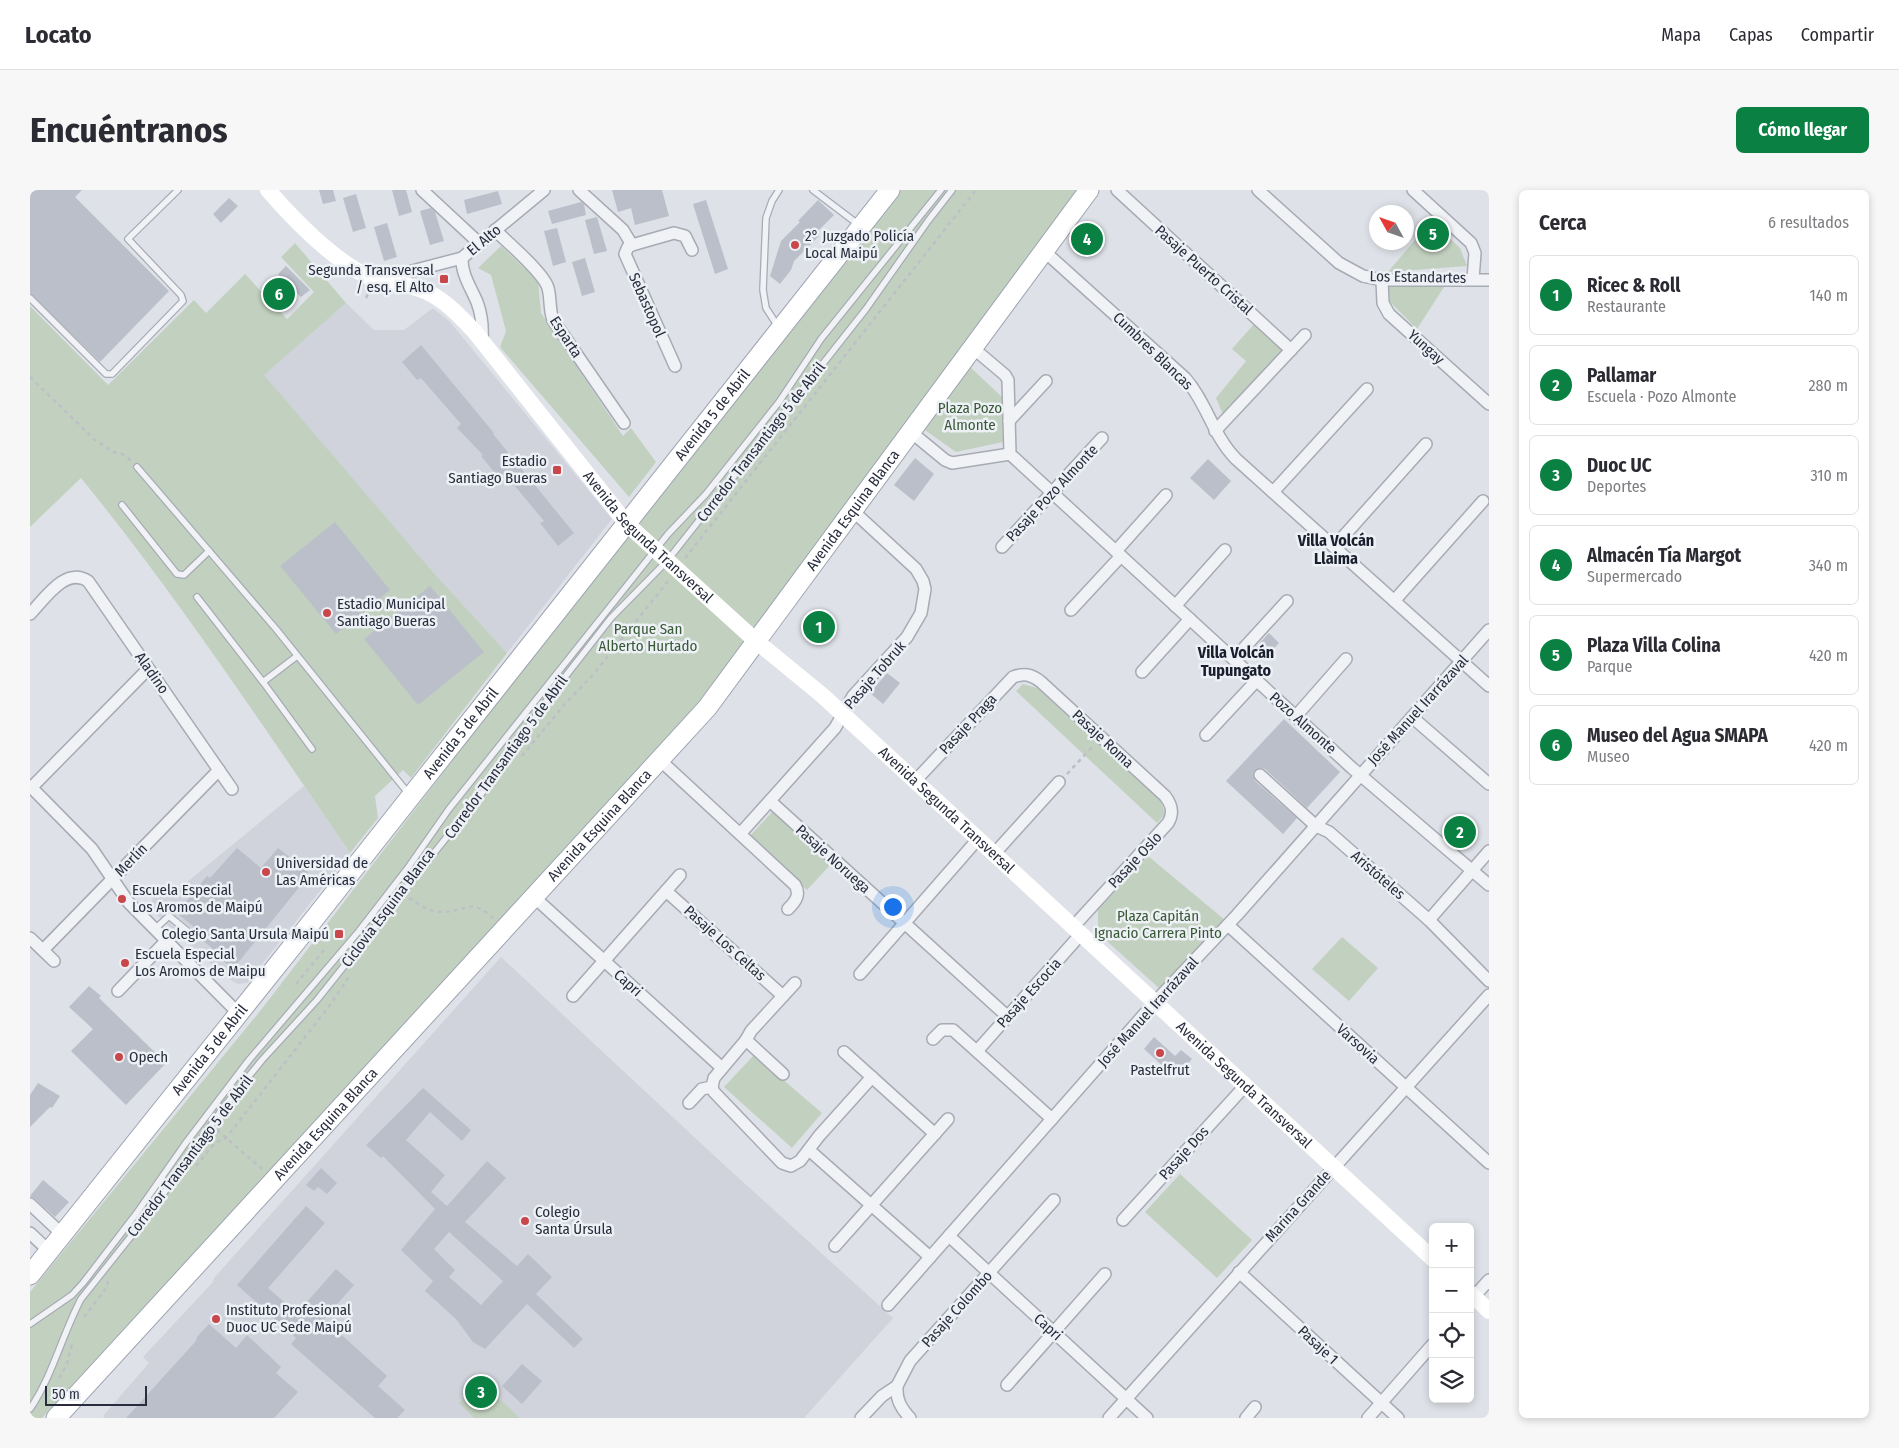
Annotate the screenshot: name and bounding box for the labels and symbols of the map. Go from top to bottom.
north arrow [1369,205,1414,250]
pin: 5 [1417,215,1449,253]
pin: 4 [1071,220,1103,258]
street label: El Alto [463,221,505,259]
street label: Pasaje Puerto Cristal [1151,221,1257,319]
place label: 2° Juzgado Policía Local Maipú [805,227,914,262]
marker: 2° Juzgado Policía Local Maipú [789,239,801,251]
place label: Segunda Transversal / esq. El Alto [308,261,434,296]
street label: Los Estandartes [1370,267,1466,287]
street label: Sebastopol [625,270,669,340]
marker: Segunda Transversal / esq. El Alto [438,273,450,285]
pin: 6 [263,275,295,313]
street label: Cumbres Blancas [1109,308,1197,394]
street label: Esparta [546,313,586,361]
street label: Yungay [1404,326,1448,368]
street label: Corredor Transantiago 5 de Abril [693,359,829,525]
street label: Avenida 5 de Abril [671,366,754,464]
park label: Plaza Pozo Almonte [938,399,1002,434]
street label: Pasaje Pozo Almonte [1002,441,1102,545]
street label: Avenida Esquina Blanca [802,446,903,574]
place label: Estadio Santiago Bueras [448,452,547,487]
marker: Estadio Santiago Bueras [551,464,563,476]
street label: Avenida Segunda Transversal [579,467,717,607]
district label: Villa Volcán Llaima [1297,531,1374,568]
place label: Estadio Municipal Santiago Bueras [337,595,445,630]
marker: Estadio Municipal Santiago Bueras [321,607,333,619]
pin: 1 [803,608,835,646]
park label: Parque San Alberto Hurtado [599,620,698,655]
street label: Pasaje Tobruk [840,637,910,713]
district label: Villa Volcán Tupungato [1197,643,1274,680]
street label: Aladino [131,649,173,697]
street label: José Manuel Irarrázaval [1364,651,1472,769]
street label: Corredor Transantiago 5 de Abril [441,672,571,842]
street label: Avenida 5 de Abril [419,684,502,782]
street label: Pozo Almonte [1266,688,1340,758]
street label: Pasaje Praga [935,690,1001,758]
street label: Pasaje Roma [1069,706,1137,772]
street label: Avenida Segunda Transversal [875,743,1018,877]
street label: Avenida Esquina Blanca [544,766,655,885]
pin: 2 [1444,813,1476,851]
street label: Pasaje Noruega [792,821,874,897]
street label: Pasaje Oslo [1104,828,1166,892]
street label: Merlín [111,840,151,880]
street label: Ciclovía Esquina Blanca [338,845,438,971]
street label: Aristóteles [1347,847,1409,903]
place label: Universidad de Las Américas [276,854,368,889]
marker: Universidad de Las Américas [260,866,272,878]
place label: Escuela Especial Los Aromos de Maipú [132,881,263,916]
marker: Escuela Especial Los Aromos de Maipú [116,893,128,905]
your location [880,894,906,920]
street label: Pasaje Los Celtas [680,902,770,984]
park label: Plaza Capitán Ignacio Carrera Pinto [1094,907,1222,942]
place label: Colegio Santa Ursula Maipú [161,925,329,943]
marker: Colegio Santa Ursula Maipú [333,928,345,940]
place label: Escuela Especial Los Aromos de Maipu [135,945,266,980]
street label: José Manuel Irarrázaval [1094,953,1202,1071]
street label: Pasaje Escocia [993,954,1065,1032]
marker: Escuela Especial Los Aromos de Maipu [119,957,131,969]
street label: Capri [610,966,646,1000]
street label: Avenida 5 de Abril [168,1001,251,1099]
street label: Avenida Segunda Transversal [1172,1018,1316,1152]
street label: Varsovia [1333,1020,1383,1068]
marker: Pastelfrut [1154,1047,1166,1059]
place label: Opech [129,1048,168,1066]
marker: Opech [113,1051,125,1063]
place label: Pastelfrut [1130,1061,1190,1079]
street label: Avenida Esquina Blanca [270,1064,381,1184]
street label: Corredor Transantiago 5 de Abril [123,1072,257,1240]
street label: Pasaje Dos [1155,1123,1213,1183]
street label: Marina Grande [1261,1167,1335,1245]
place label: Colegio Santa Úrsula [535,1203,613,1238]
marker: Colegio Santa Úrsula [519,1215,531,1227]
street label: Pasaje Colombo [918,1267,996,1351]
place label: Instituto Profesional Duoc UC Sede Maipú [226,1301,352,1336]
street label: Capri [1030,1310,1066,1344]
marker: Instituto Profesional Duoc UC Sede Maipú [210,1313,222,1325]
street label: Pasaje 1 [1294,1322,1342,1368]
pin: 3 [465,1373,497,1411]
scale bar [45,1383,148,1406]

